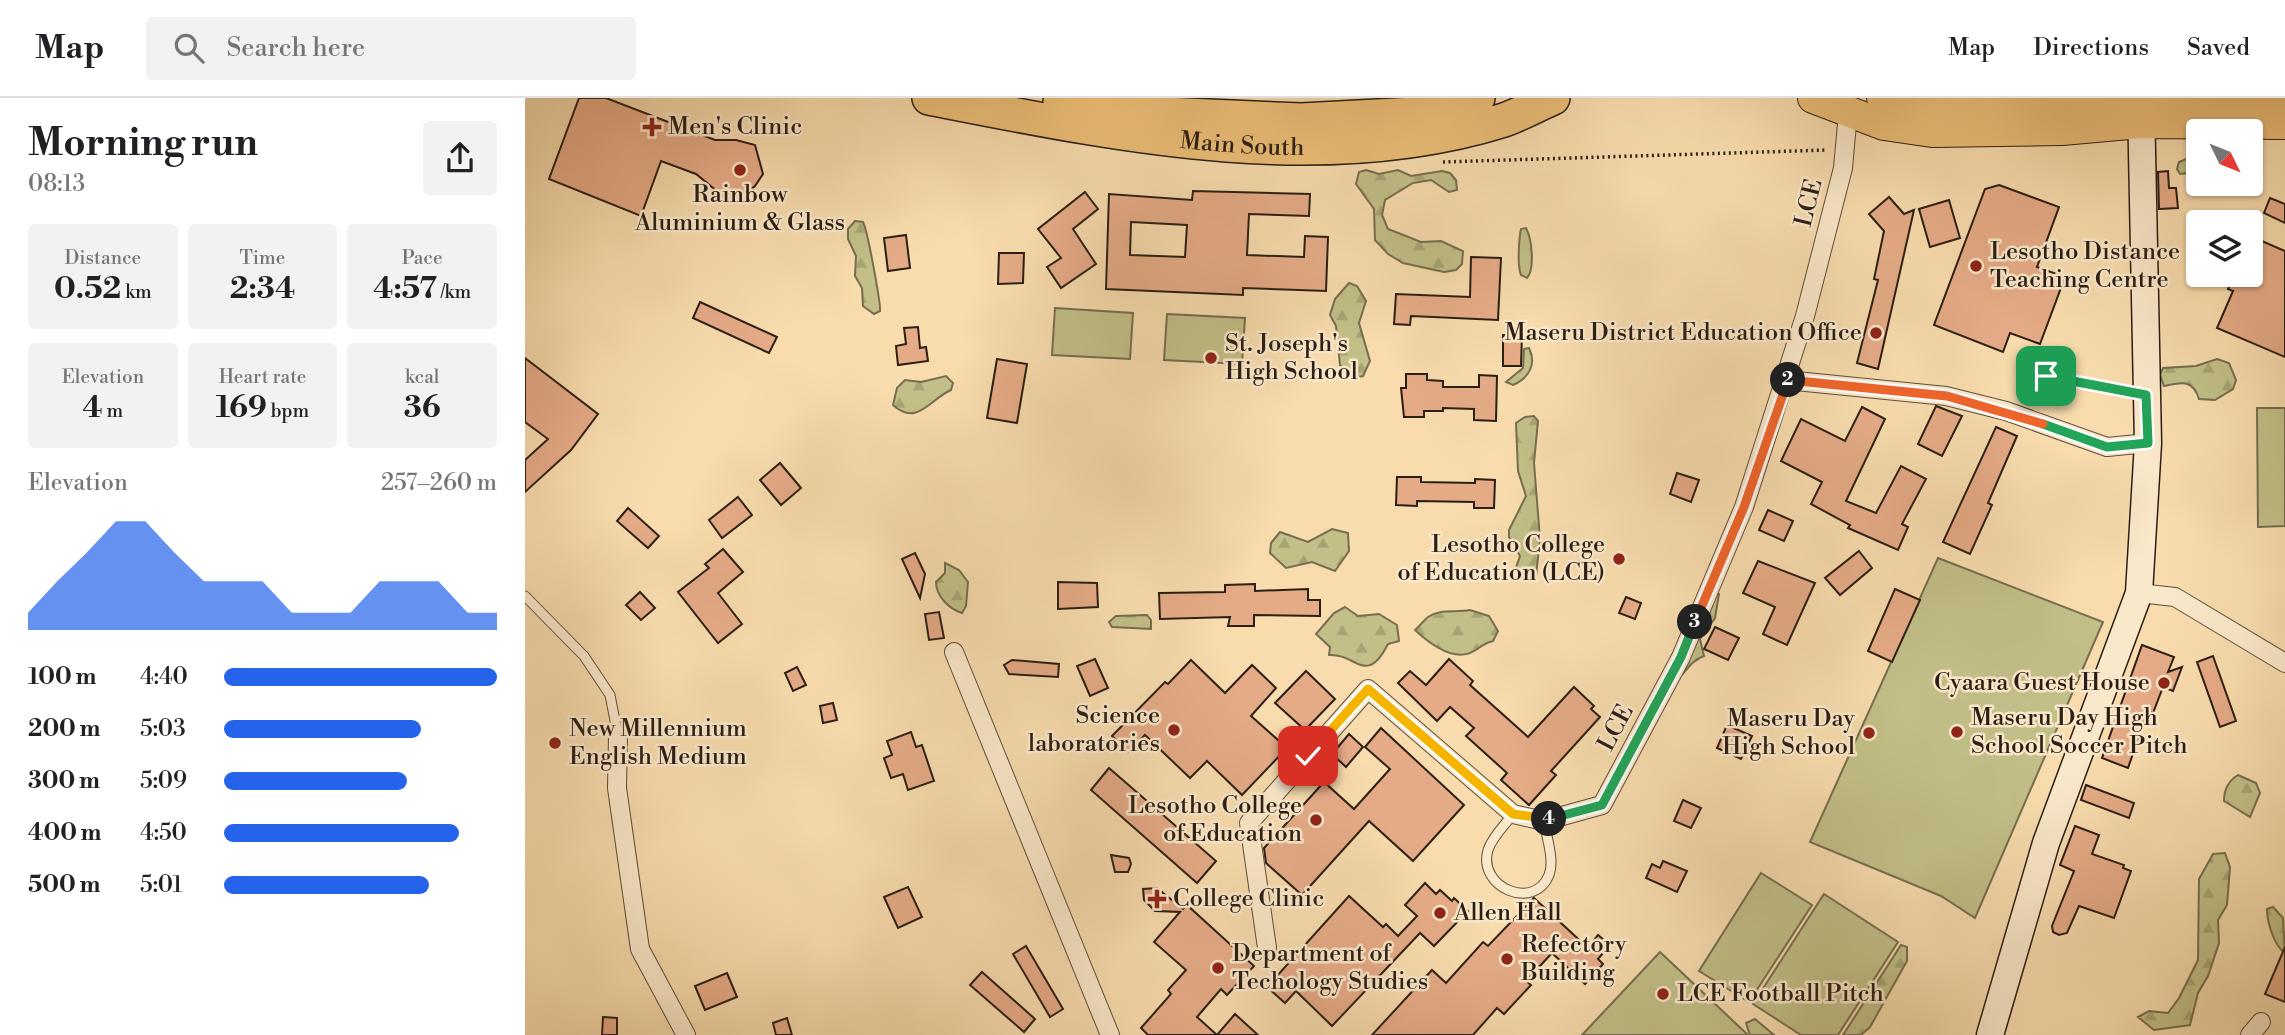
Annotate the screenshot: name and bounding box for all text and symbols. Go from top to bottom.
search box [146,17,636,80]
text: Map [35,28,104,69]
icon: search [170,29,208,67]
text: Search here [226,32,365,64]
text: Map [1948,33,1995,63]
text: Directions [2033,33,2149,63]
text: Saved [2187,33,2250,63]
place label: Men's Clinic [668,112,802,142]
marker: Men's Clinic [642,117,662,137]
north arrow [2186,119,2263,196]
map controls [2186,119,2263,287]
text: Morning run [28,120,258,167]
button: share [423,121,497,195]
street label: Main South [1178,126,1304,163]
marker: Rainbow Aluminium & Glass [732,162,748,178]
text: 08:13 [28,170,85,198]
street label: LCE [1789,176,1829,230]
place label: Rainbow Aluminium & Glass [634,180,845,238]
button: layers [2186,210,2263,287]
place label: Lesotho Distance Teaching Centre [1990,237,2180,295]
text: Distance [64,246,141,270]
text: Time [240,246,285,270]
text: Pace [402,246,443,270]
marker: Lesotho Distance Teaching Centre [1968,258,1984,274]
text: 0.52 [54,270,121,308]
text: 2:34 [230,270,295,308]
text: 4:57 [373,270,437,308]
text: km [121,280,152,304]
text: /km [437,280,471,304]
place label: Maseru District Education Office [1504,318,1862,348]
marker: Maseru District Education Office [1868,325,1884,341]
place label: St. Joseph's High School [1225,329,1358,387]
pin [2016,346,2076,406]
marker: St. Joseph's High School [1203,350,1219,366]
icon: arrive [2027,357,2065,395]
pin: 2 [1771,362,1805,398]
text: Elevation [62,365,144,389]
text: Heart rate [219,365,306,389]
text: kcal [405,365,439,389]
text: 2 [1782,367,1793,391]
text: 4 [82,389,103,427]
text: 169 [216,389,267,427]
text: 36 [404,389,441,427]
text: m [103,399,123,423]
text: bpm [267,399,309,423]
text: Elevation [28,469,128,497]
text: 257–260 m [381,469,497,497]
place label: Lesotho College of Education (LCE) [1397,530,1605,588]
marker: Lesotho College of Education (LCE) [1611,551,1627,567]
pin: 3 [1677,604,1713,640]
text: 3 [1689,609,1700,633]
text: 100 m [28,663,96,691]
text: 4:40 [140,663,188,691]
place label: Cyaara Guest House [1934,668,2150,698]
marker: Cyaara Guest House [2156,675,2172,691]
street label: LCE [1591,699,1641,757]
place label: Science laboratories [1028,701,1160,759]
place label: Maseru Day High School Soccer Pitch [1971,703,2187,761]
place label: Maseru Day High School [1722,704,1855,762]
place label: New Millennium English Medium [569,714,747,772]
text: 200 m [28,715,100,743]
text: 5:03 [140,715,186,743]
marker: Science laboratories [1166,722,1182,738]
marker: Maseru Day High School Soccer Pitch [1949,724,1965,740]
marker: Maseru Day High School [1861,725,1877,741]
pin [1278,726,1338,786]
marker: New Millennium English Medium [547,735,563,751]
icon: check [1289,737,1327,775]
text: 300 m [28,767,100,795]
text: 5:09 [140,767,187,795]
place label: Lesotho College of Education [1128,791,1302,849]
pin: 4 [1531,802,1567,836]
text: 4 [1542,806,1555,830]
marker: Lesotho College of Education [1308,812,1324,828]
text: 400 m [28,819,101,847]
text: 4:50 [140,819,187,847]
text: 500 m [28,871,100,899]
text: 5:01 [140,871,182,899]
place label: College Clinic [1173,884,1324,914]
marker: College Clinic [1147,889,1167,909]
place label: Allen Hall [1453,898,1562,928]
marker: Allen Hall [1432,905,1448,921]
place label: Refectory Building [1520,930,1627,988]
place label: Department of Techology Studies [1232,939,1428,997]
marker: Refectory Building [1499,951,1515,967]
marker: Department of Techology Studies [1210,960,1226,976]
place label: LCE Football Pitch [1677,979,1884,1009]
marker: LCE Football Pitch [1655,986,1671,1002]

